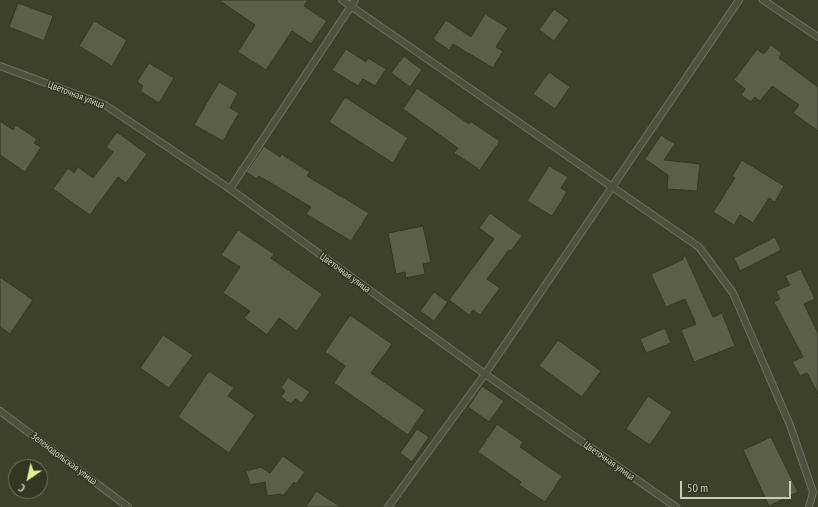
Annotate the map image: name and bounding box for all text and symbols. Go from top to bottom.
street label: Цветочная улица [46,79,106,111]
street label: Цветочная улица [317,251,373,295]
street label: Зеленодольская улица [29,430,99,488]
street label: Цветочная улица [581,439,637,483]
north arrow [8,459,48,499]
scale bar [682,473,793,499]
text: 50 m [687,480,708,495]
text: С [16,481,28,495]

